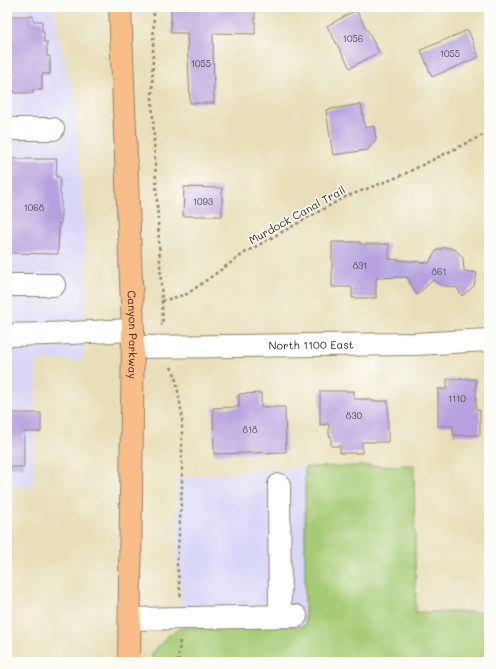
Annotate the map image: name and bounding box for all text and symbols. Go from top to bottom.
house number: 1056 [343,33,363,44]
house number: 1055 [440,48,460,59]
house number: 1055 [191,58,211,69]
street label: Murdock Canal Trail [246,182,348,247]
house number: 1093 [193,196,213,207]
house number: 1068 [24,202,45,213]
house number: 831 [353,260,367,271]
house number: 861 [432,266,446,277]
street label: Canyon Parkway [124,290,141,380]
street label: North 1100 East [268,337,354,353]
house number: 1110 [448,393,466,404]
house number: 830 [346,410,363,421]
house number: 818 [243,424,258,435]

